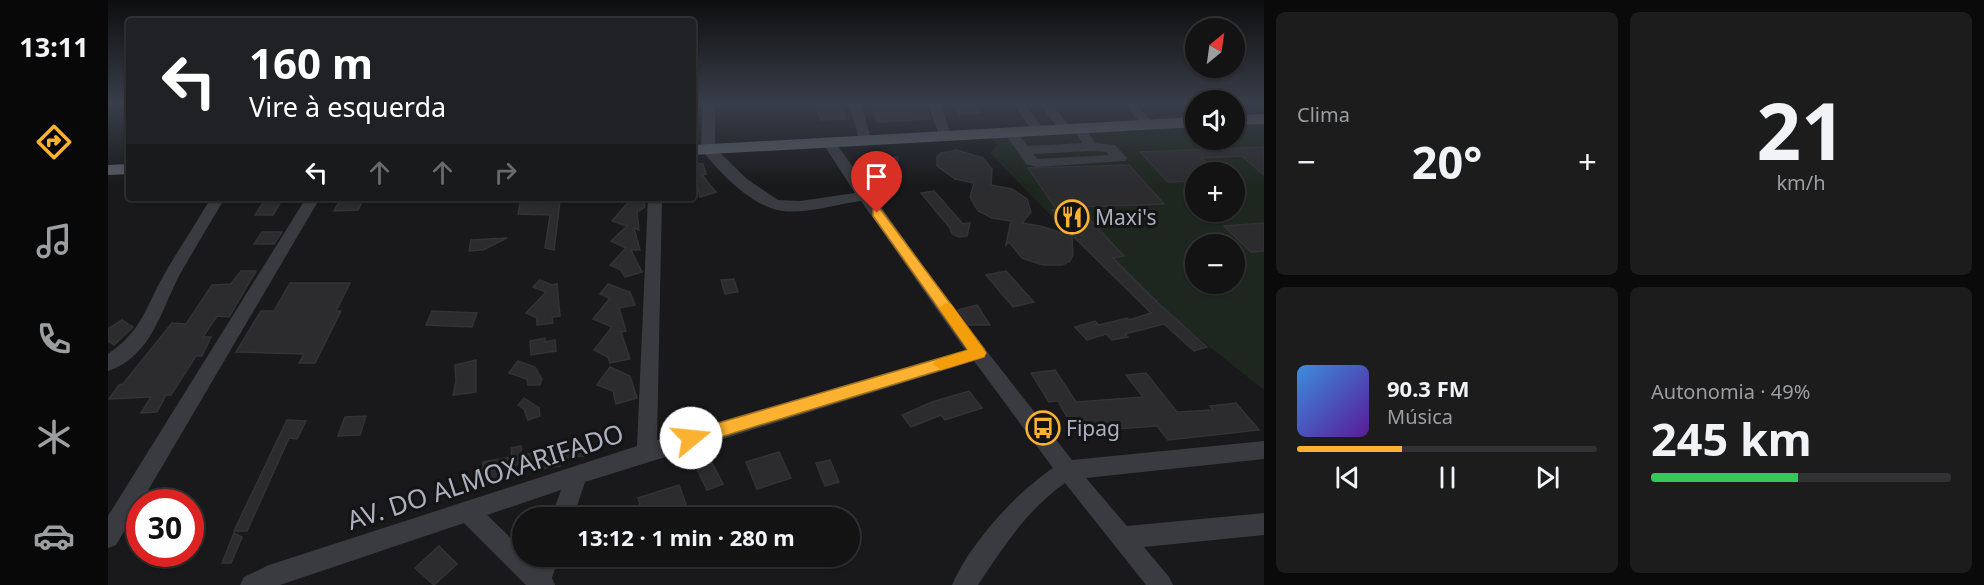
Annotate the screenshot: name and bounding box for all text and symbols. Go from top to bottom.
north arrow [1185,18,1245,78]
map controls [1185,18,1245,294]
text: 13:11 [19,28,89,65]
text: 160 m [249,34,373,91]
icon: left [150,42,228,120]
text: 21 [1756,77,1846,183]
text: Vire à esquerda [249,88,446,125]
button: sound [1185,90,1245,150]
text: Clima [1297,101,1350,128]
icon: directions [33,121,75,163]
text: 20° [1412,131,1482,192]
text: − [1297,139,1316,184]
text: + [1578,139,1597,184]
pin [851,151,902,213]
icon: left [300,156,333,189]
icon: ahead [363,156,396,189]
icon: ahead [426,156,459,189]
icon: right [489,156,522,189]
icon: arrive [860,160,893,193]
button: + [1185,162,1245,222]
text: km/h [1776,169,1826,196]
restaurant icon: Maxi's [1054,199,1090,235]
place label: Maxi's [1095,203,1157,231]
icon: music [33,220,75,262]
button: − [1185,234,1245,294]
icon: phone [33,318,75,360]
text: 90.3 FM [1387,373,1469,403]
text: Autonomia · 49% [1651,378,1810,405]
text: Música [1387,403,1453,430]
position arrow [659,406,723,470]
text: 245 km [1651,408,1812,469]
bus stop icon: Fipag [1025,410,1061,446]
street label: AV. DO ALMOXARIFADO [342,414,628,538]
place label: Fipag [1066,414,1120,442]
icon: climate [33,416,75,458]
icon: previous [1331,461,1364,494]
icon: pause [1431,461,1464,494]
icon: next [1531,461,1564,494]
speed limit sign: 30 [126,489,204,567]
icon: car [33,515,75,557]
text: 13:12 · 1 min · 280 m [577,522,795,552]

